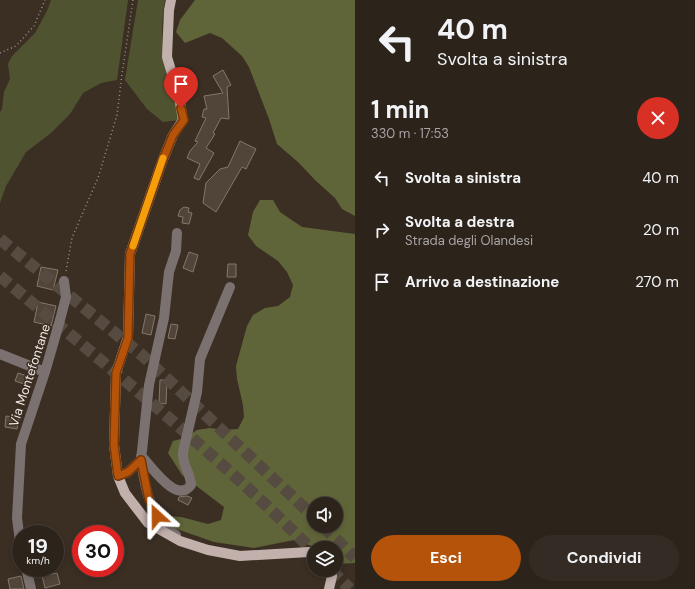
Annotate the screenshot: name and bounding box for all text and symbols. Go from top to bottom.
text: 40 m [437,11,508,48]
icon: left [371,16,423,68]
text: Svolta a sinistra [437,47,568,71]
pin [164,67,198,108]
icon: arrive [170,73,192,95]
text: 1 min [371,94,429,125]
button: close [637,97,679,139]
text: 330 m · 17:53 [371,125,449,142]
icon: left [371,167,393,189]
text: Svolta a sinistra [405,168,521,188]
text: 40 m [642,168,679,188]
text: Svolta a destra [405,212,515,232]
icon: right [371,219,393,241]
text: 20 m [643,220,679,240]
text: Strada degli Olandesi [405,232,533,249]
icon: arrive [371,271,393,293]
text: Arrivo a destinazione [405,272,559,292]
text: 270 m [635,272,679,292]
street label: Via Montefontane [5,322,54,429]
position arrow [136,495,178,537]
map controls [307,497,343,577]
button: sound [307,497,343,533]
speed limit sign: 30 [72,525,124,577]
text: 19 [28,533,48,559]
button: Esci [371,535,521,581]
button: Condividi [529,535,679,581]
button: layers [307,541,343,577]
text: km/h [26,554,50,567]

